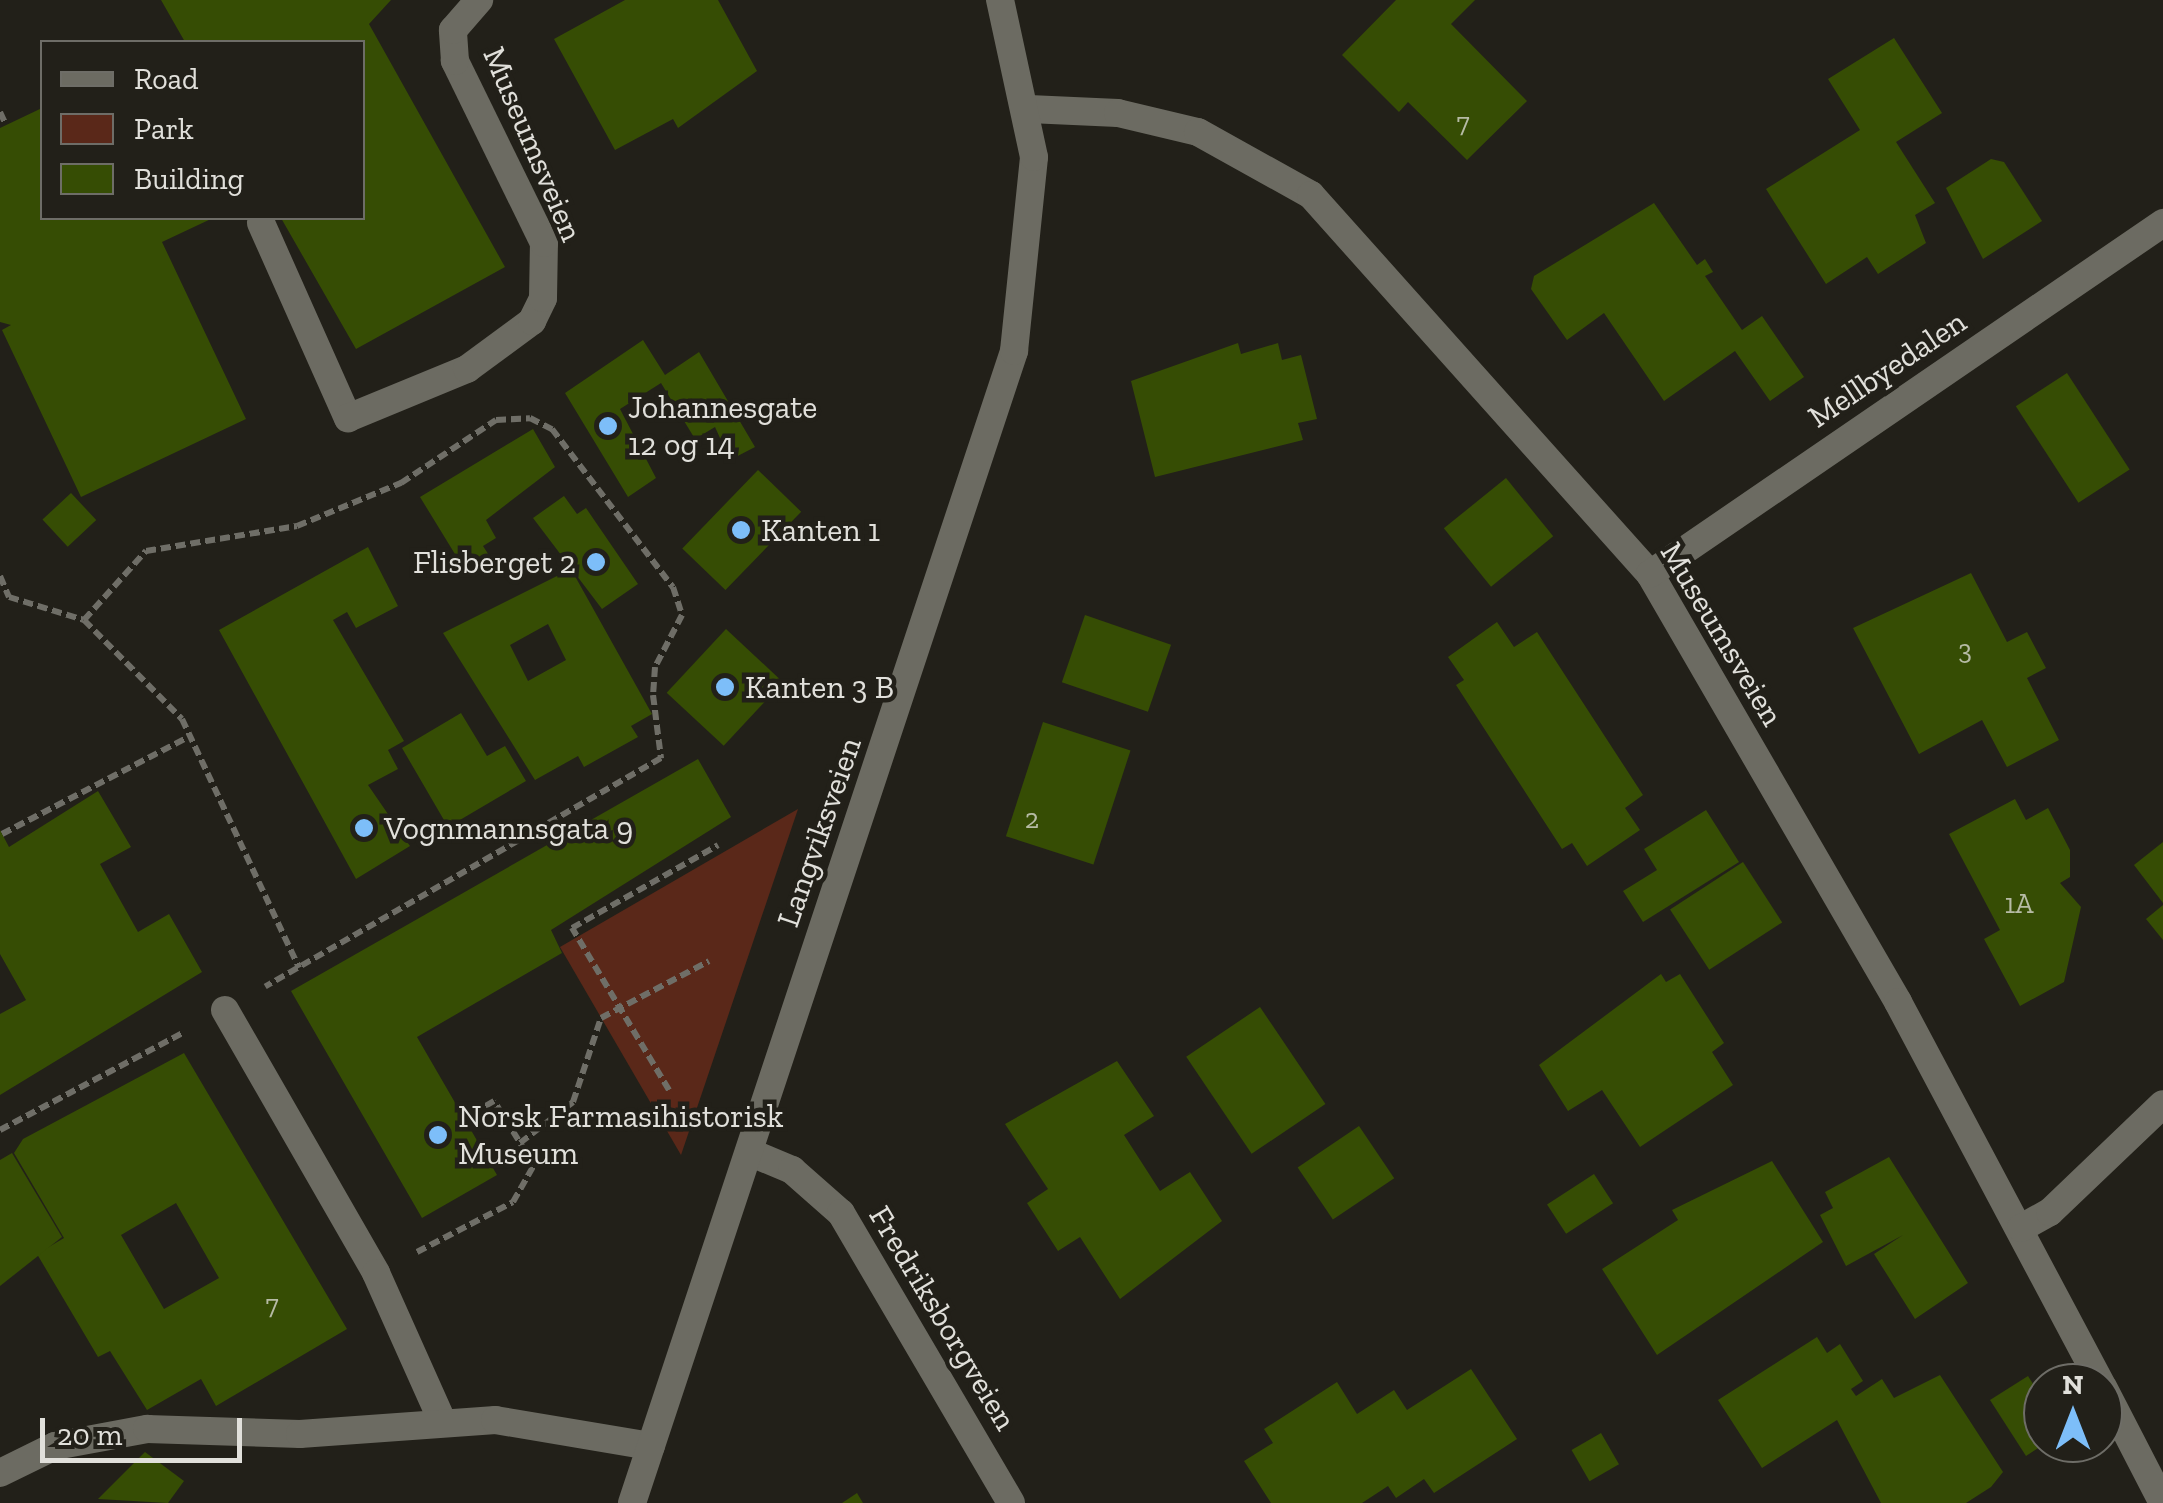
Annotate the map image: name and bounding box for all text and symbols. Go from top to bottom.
legend [40,40,365,220]
street label: Museumsveien [475,41,591,247]
text: Road [134,61,199,97]
house number: 7 [1456,106,1470,140]
text: Park [134,111,194,147]
text: Building [134,161,244,197]
street label: Mellbyedalen [1801,302,1973,436]
place label: Johannesgate 12 og 14 [628,389,817,464]
marker: Johannesgate 12 og 14 [597,415,619,437]
place label: Kanten 1 [761,511,880,549]
marker: Kanten 1 [730,519,752,541]
street label: Museumsveien [1652,535,1792,733]
place label: Flisberget 2 [413,543,576,581]
marker: Flisberget 2 [585,551,607,573]
house number: 3 [1958,633,1972,667]
place label: Kanten 3 B [745,668,894,706]
marker: Kanten 3 B [714,676,736,698]
street label: Langviksveien [769,732,869,932]
house number: 2 [1025,802,1039,836]
place label: Vognmannsgata 9 [384,809,633,847]
marker: Vognmannsgata 9 [353,817,375,839]
house number: 1A [2005,887,2033,921]
place label: Norsk Farmasihistorisk Museum [458,1098,783,1173]
marker: Norsk Farmasihistorisk Museum [427,1124,449,1146]
street label: Fredriksborgveien [861,1199,1025,1437]
house number: 7 [265,1288,279,1322]
north arrow [2023,1363,2123,1463]
text: N [2062,1368,2084,1401]
scale bar [45,1398,248,1460]
text: 20 m [57,1417,122,1453]

